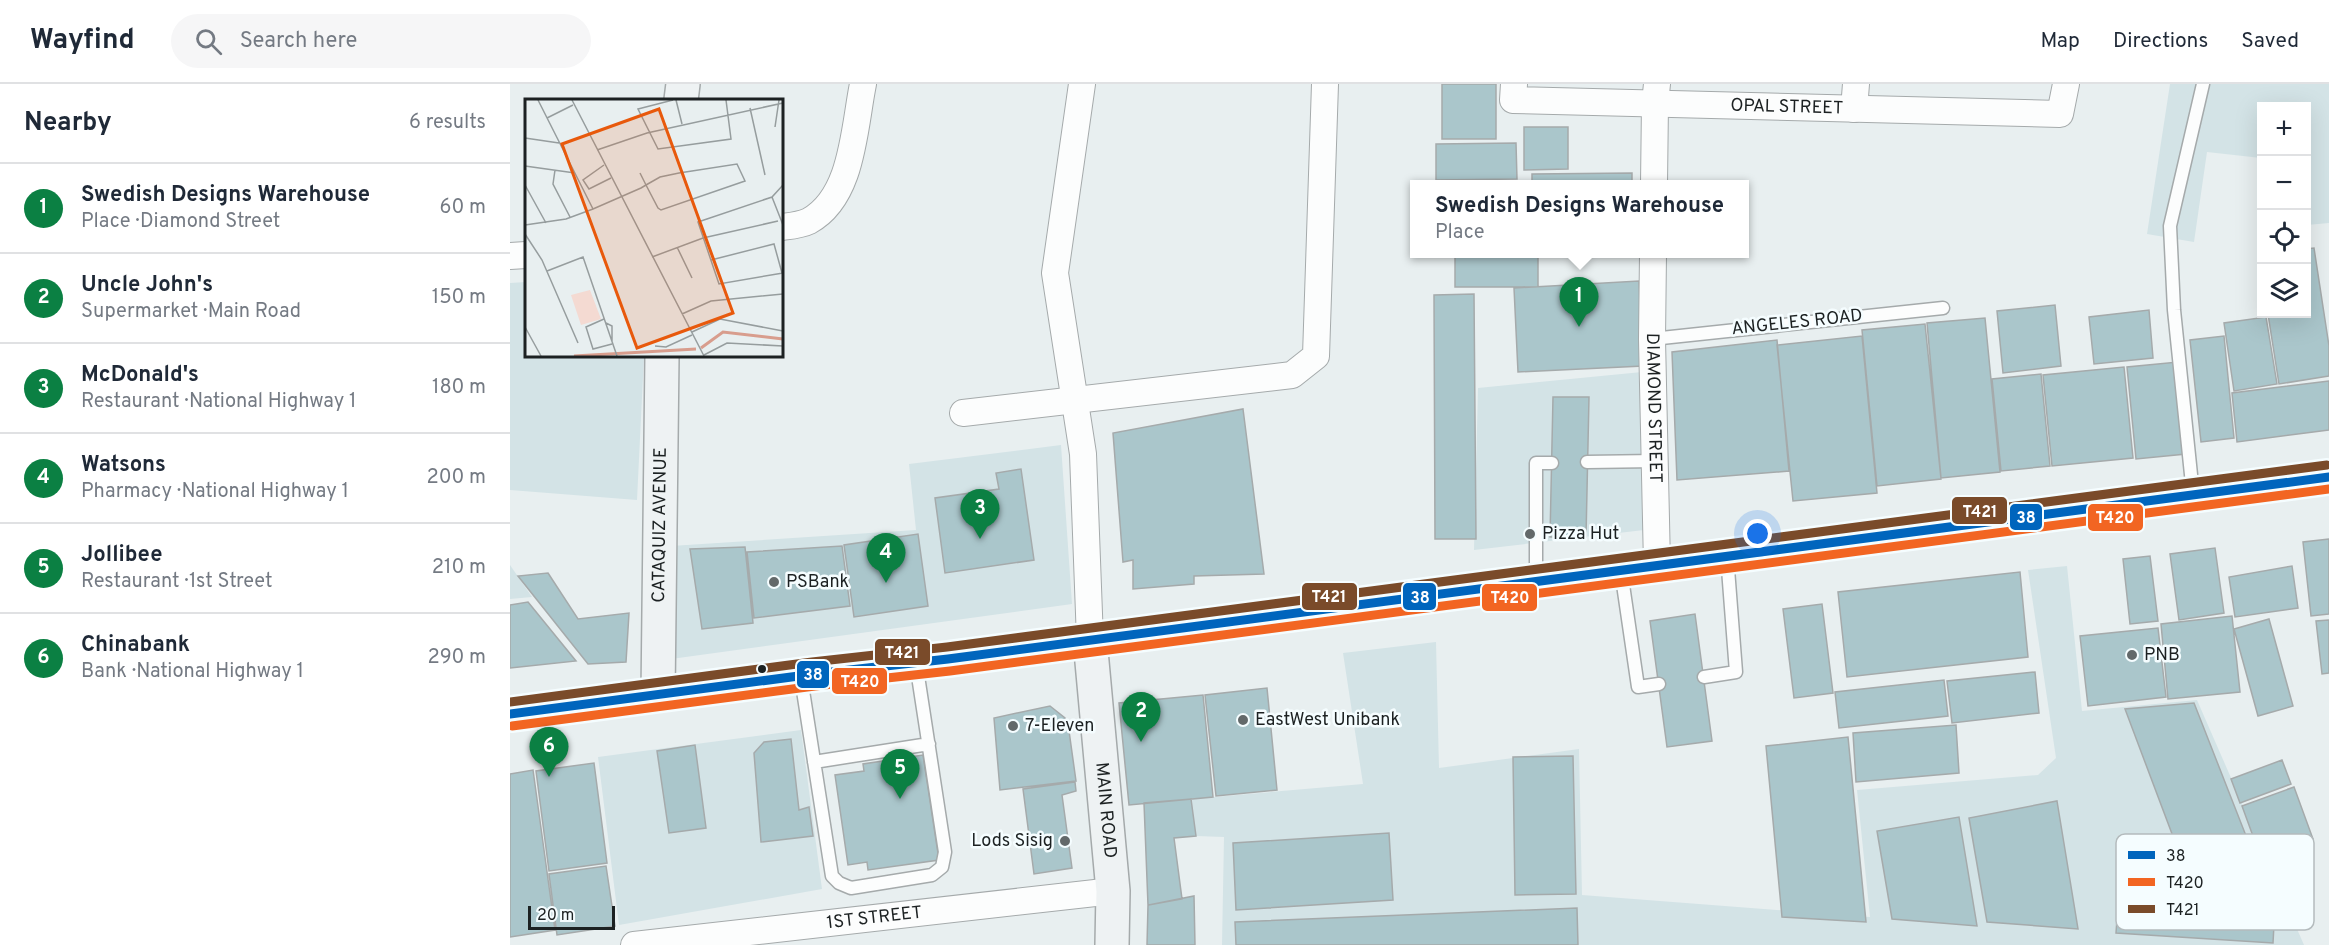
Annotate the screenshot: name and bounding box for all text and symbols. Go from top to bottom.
search box [171,14,591,68]
text: Wayfind [30,23,135,59]
icon: search [192,25,225,58]
text: Search here [240,28,357,55]
text: Map [2040,28,2080,55]
text: Directions [2113,28,2208,55]
text: Saved [2241,28,2299,55]
street label: OPAL STREET [1730,94,1844,120]
inset map [525,99,783,357]
map controls [2257,102,2311,318]
button: + [2257,102,2311,156]
text: Nearby [24,107,112,140]
text: 6 results [409,110,486,136]
button: − [2257,156,2311,210]
popup [1410,180,1749,258]
text: Swedish Designs Warehouse [81,182,370,209]
text: Swedish Designs Warehouse [1435,193,1724,220]
text: 1 [40,195,48,221]
text: 60 m [440,195,486,221]
text: Place · Diamond Street [81,209,280,235]
button: locate [2257,210,2311,264]
text: Place [1435,220,1485,246]
button: layers [2257,264,2311,318]
text: Uncle John's [81,272,213,299]
pin: 1 [1560,278,1598,327]
text: 2 [37,285,50,311]
text: 150 m [432,285,486,311]
text: Supermarket · Main Road [81,299,301,325]
street label: ANGELES ROAD [1730,305,1864,341]
street label: DIAMOND STREET [1640,333,1667,483]
text: McDonald's [81,362,199,389]
text: 3 [38,375,50,401]
text: 180 m [432,375,486,401]
text: Restaurant · National Highway 1 [81,389,357,415]
street label: CATAQUIZ AVENUE [648,447,672,603]
text: Watsons [81,452,166,479]
text: 4 [37,465,50,491]
text: 200 m [427,465,486,491]
text: Pharmacy · National Highway 1 [81,479,349,505]
pin: 3 [960,490,1000,539]
line badge: T421 [1951,496,2008,525]
text: T421 [1963,503,1997,523]
line badge: 38 [2009,503,2043,531]
line badge: T420 [2087,503,2144,532]
text: 38 [2016,509,2036,529]
text: T420 [2096,509,2134,529]
your location [1743,519,1772,548]
place label: Pizza Hut [1542,523,1619,546]
marker: Pizza Hut [1523,527,1537,541]
pin: 4 [866,534,905,583]
text: Jollibee [81,542,162,569]
text: 5 [37,555,50,581]
text: 210 m [432,555,486,581]
text: Restaurant · 1st Street [81,569,272,595]
place label: PSBank [786,571,849,594]
marker: PSBank [767,575,781,589]
line badge: T421 [1301,582,1358,611]
line badge: 38 [1402,582,1437,611]
line badge: T420 [1481,583,1538,612]
text: T421 [1312,588,1346,608]
text: 38 [1410,589,1430,609]
text: T420 [1491,589,1529,609]
text: Chinabank [81,632,190,659]
line badge: T421 [874,638,931,666]
text: T421 [885,644,919,664]
place label: PNB [2144,644,2180,667]
text: 6 [37,645,50,671]
text: 290 m [428,645,486,671]
marker: PNB [2125,648,2139,662]
text: Bank · National Highway 1 [81,659,304,685]
line badge: 38 [796,660,830,689]
unlabelled marker [756,663,768,675]
text: 38 [803,666,823,686]
line badge: T420 [831,667,888,695]
text: T420 [841,673,879,693]
pin: 2 [1122,692,1160,742]
place label: EastWest Unibank [1255,709,1400,732]
marker: EastWest Unibank [1236,713,1250,727]
place label: 7-Eleven [1025,715,1094,738]
marker: 7-Eleven [1006,719,1020,733]
pin: 6 [530,728,568,777]
pin: 5 [880,750,920,799]
street label: MAIN ROAD [1090,761,1121,859]
place label: Lods Sisig [971,830,1053,853]
marker: Lods Sisig [1058,834,1072,848]
legend [2116,834,2314,930]
text: 38 [2166,847,2185,867]
text: T420 [2166,874,2204,894]
street label: 1ST STREET [825,901,923,935]
text: T421 [2166,901,2199,921]
scale bar [528,903,615,930]
text: 20 m [537,906,574,926]

